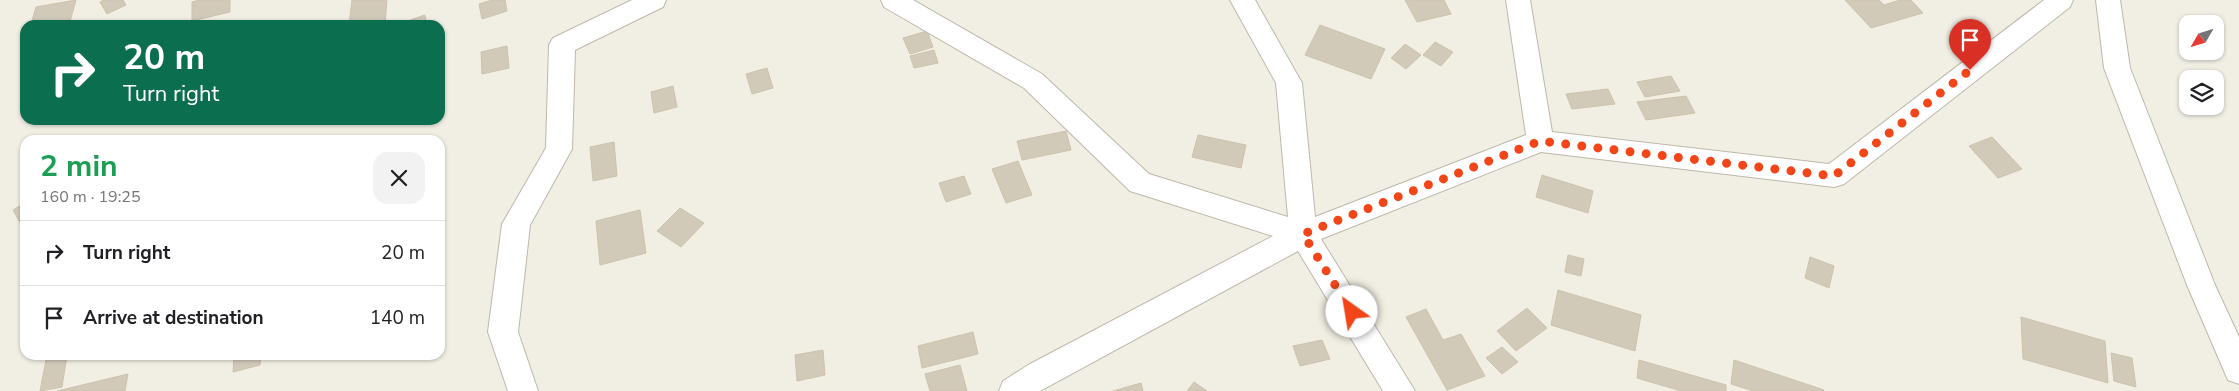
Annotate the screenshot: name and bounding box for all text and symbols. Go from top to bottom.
north arrow [2179,15,2224,60]
map controls [2179,15,2224,115]
pin [1949,19,1991,70]
icon: arrive [1956,26,1984,54]
text: 20 m [123,34,205,81]
icon: right [40,40,105,105]
button: layers [2179,70,2224,115]
text: Turn right [123,79,219,109]
text: 2 min [40,146,118,187]
button: close [373,152,425,204]
text: 160 m · 19:25 [40,186,141,208]
icon: right [40,239,68,267]
text: Turn right [83,240,170,266]
text: 20 m [381,240,425,266]
position arrow [1325,285,1377,337]
icon: arrive [40,304,68,332]
text: Arrive at destination [83,305,264,331]
text: 140 m [370,305,425,331]

